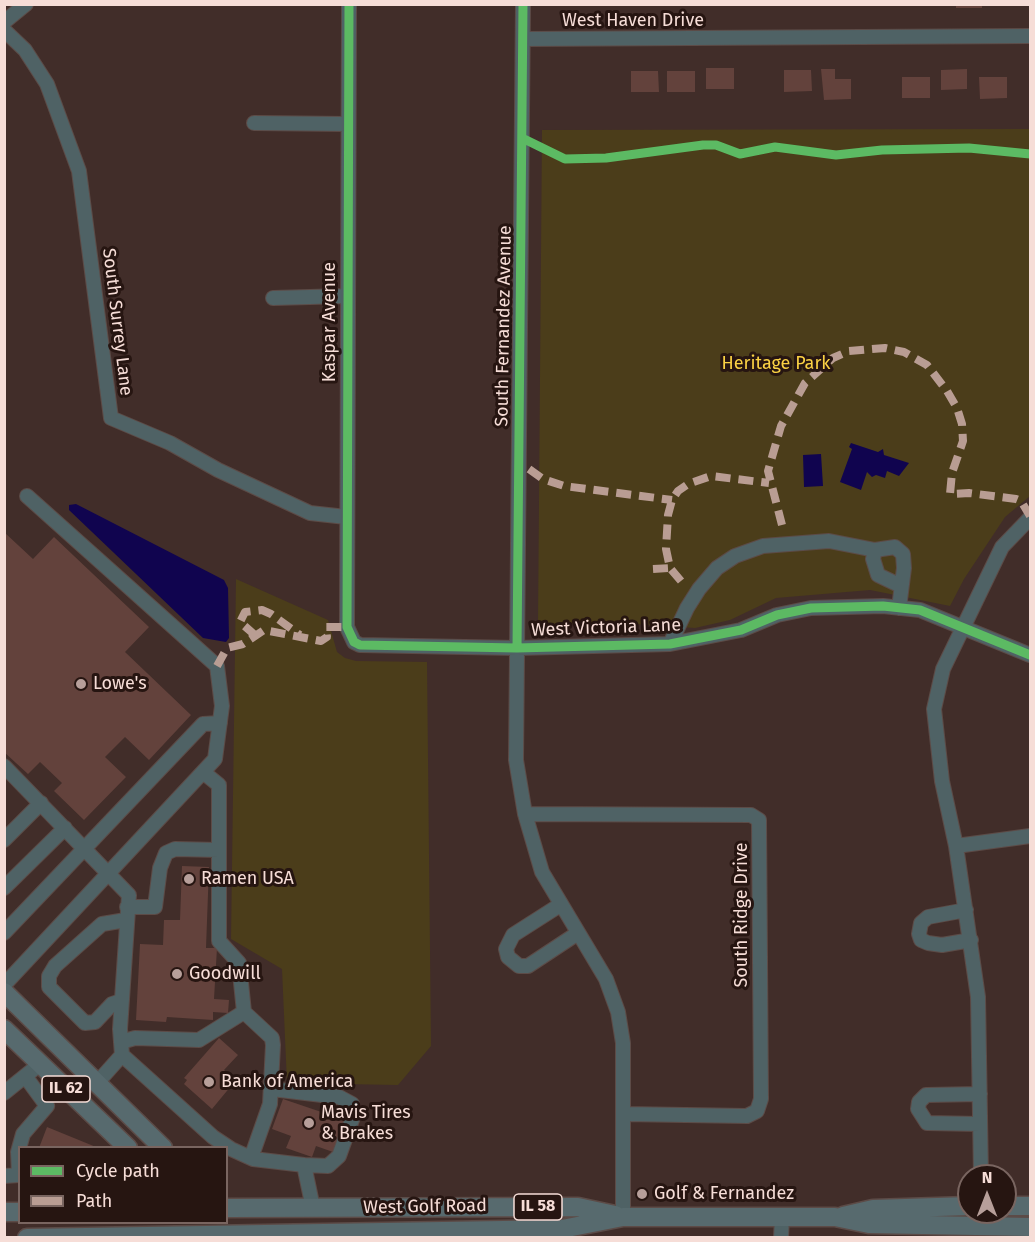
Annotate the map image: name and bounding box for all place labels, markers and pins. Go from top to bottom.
place label: Lowe's [93,673,147,695]
marker: Lowe's [74,677,88,691]
place label: Ramen USA [201,868,294,890]
marker: Ramen USA [182,872,196,886]
place label: Goodwill [189,963,261,985]
marker: Goodwill [170,967,184,981]
place label: Bank of America [221,1071,353,1093]
marker: Bank of America [202,1075,216,1089]
place label: Mavis Tires & Brakes [321,1102,411,1144]
marker: Mavis Tires & Brakes [302,1116,316,1130]
place label: Golf & Fernandez [654,1183,794,1205]
marker: Golf & Fernandez [635,1187,649,1201]

